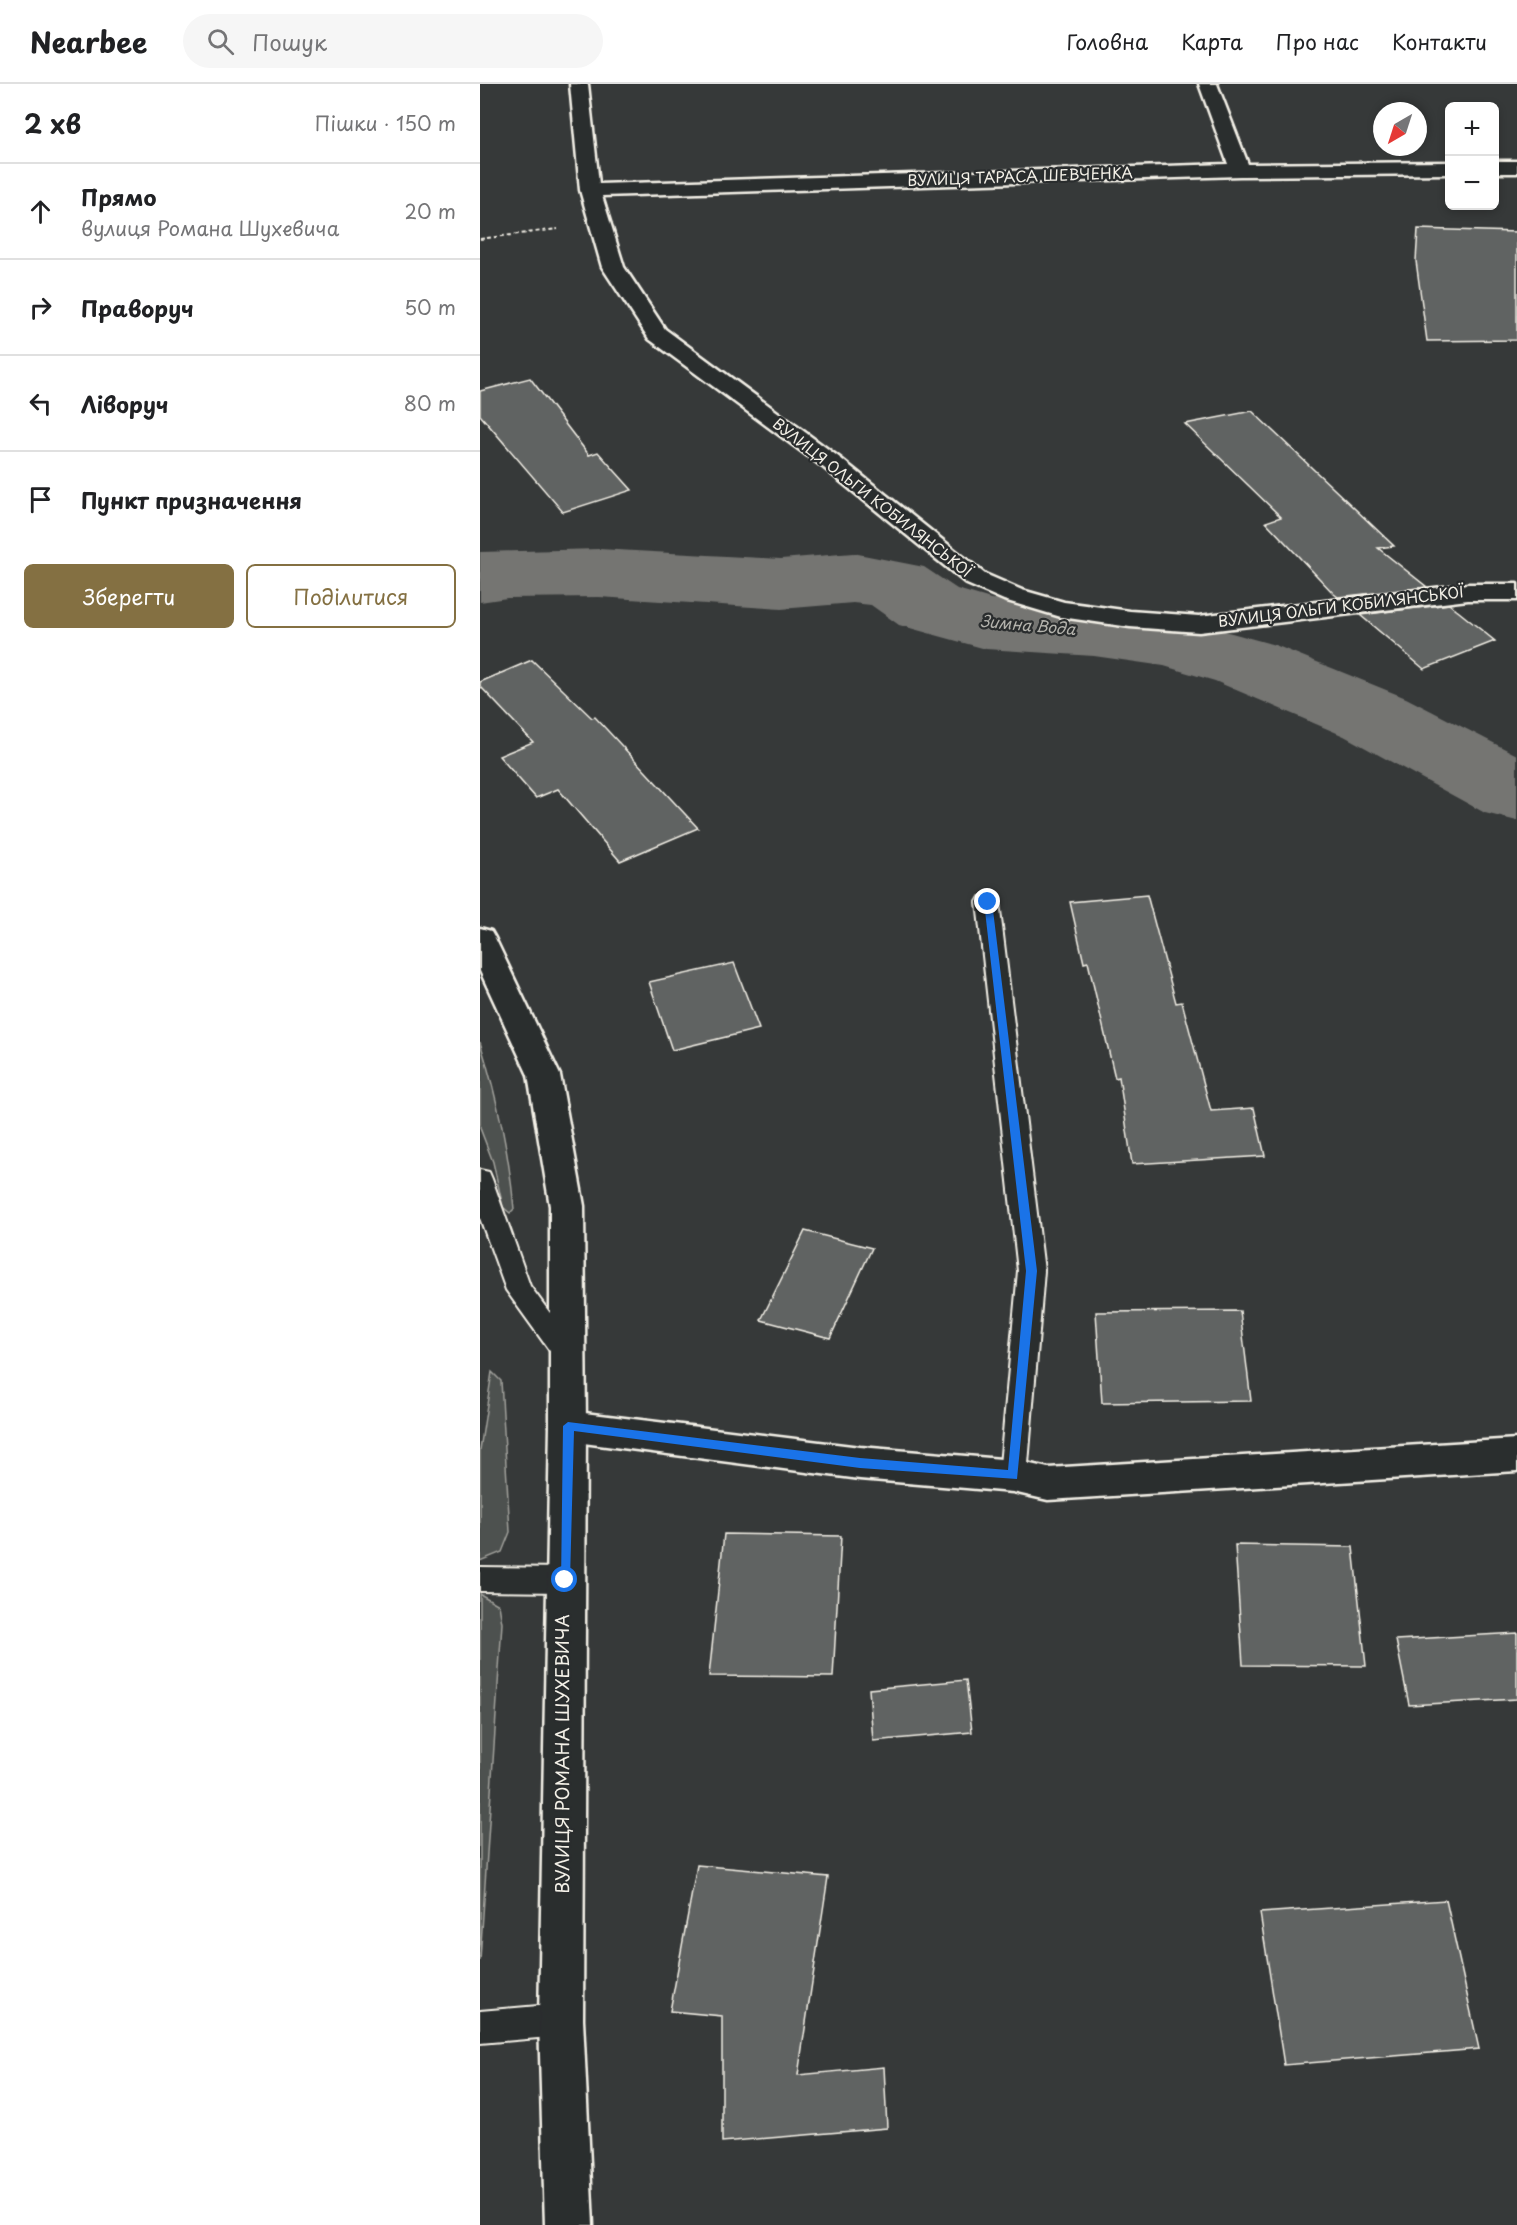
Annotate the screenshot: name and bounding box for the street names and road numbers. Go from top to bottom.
street label: ВУЛИЦЯ ТАРАСА ШЕВЧЕНКА [907,160,1133,191]
street label: ВУЛИЦЯ ОЛЬГИ КОБИЛЯНСЬКОЇ [768,412,979,583]
street label: ВУЛИЦЯ ОЛЬГИ КОБИЛЯНСЬКОЇ [1217,579,1466,632]
street label: ВУЛИЦЯ РОМАНА ШУХЕВИЧА [548,1614,575,1894]

